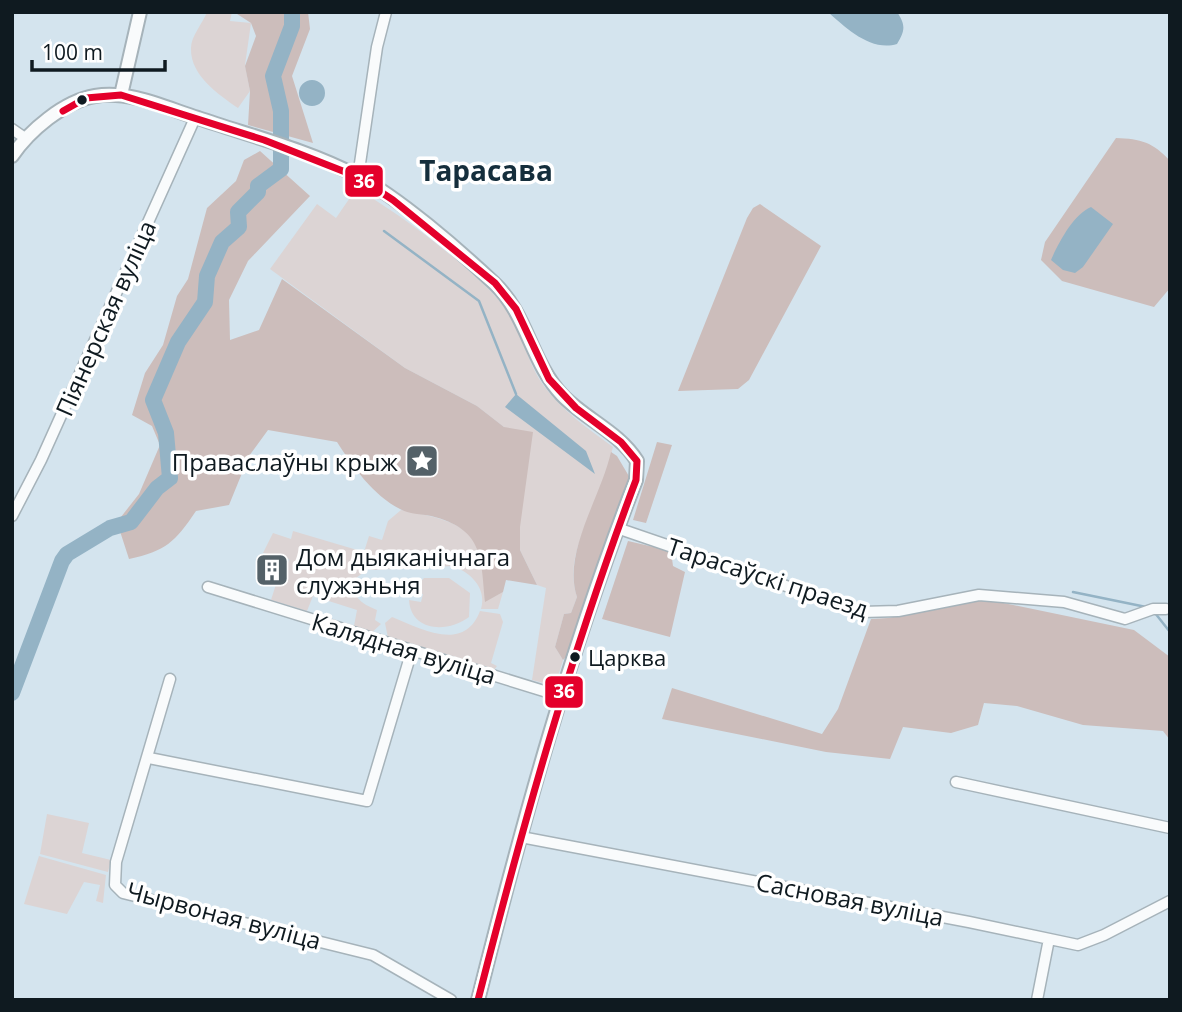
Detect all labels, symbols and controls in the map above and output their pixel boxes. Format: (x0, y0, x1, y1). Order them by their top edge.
scale bar (32, 28, 164, 72)
text: 100 m (42, 38, 103, 66)
unlabelled marker (75, 93, 89, 107)
district label: Тарасава (419, 151, 553, 189)
line badge: 36 (344, 164, 384, 198)
text: 36 (353, 168, 375, 194)
street label: Піянерская вуліца (47, 215, 163, 421)
place icon: Праваслаўны крыж (403, 442, 441, 480)
place label: Праваслаўны крыж (172, 445, 398, 478)
street label: Тарасаўскі праезд (663, 529, 873, 625)
place label: Дом дыяканічнага служэньня (296, 540, 510, 601)
building icon: Дом дыяканічнага служэньня (253, 551, 291, 589)
street label: Калядная вуліца (308, 604, 500, 692)
place label: Царква (588, 642, 666, 672)
marker: Царква (568, 650, 582, 664)
line badge: 36 (544, 675, 584, 709)
text: 36 (553, 678, 575, 704)
street label: Сасновая вуліца (754, 865, 946, 933)
street label: Чырвоная вуліца (123, 873, 325, 957)

